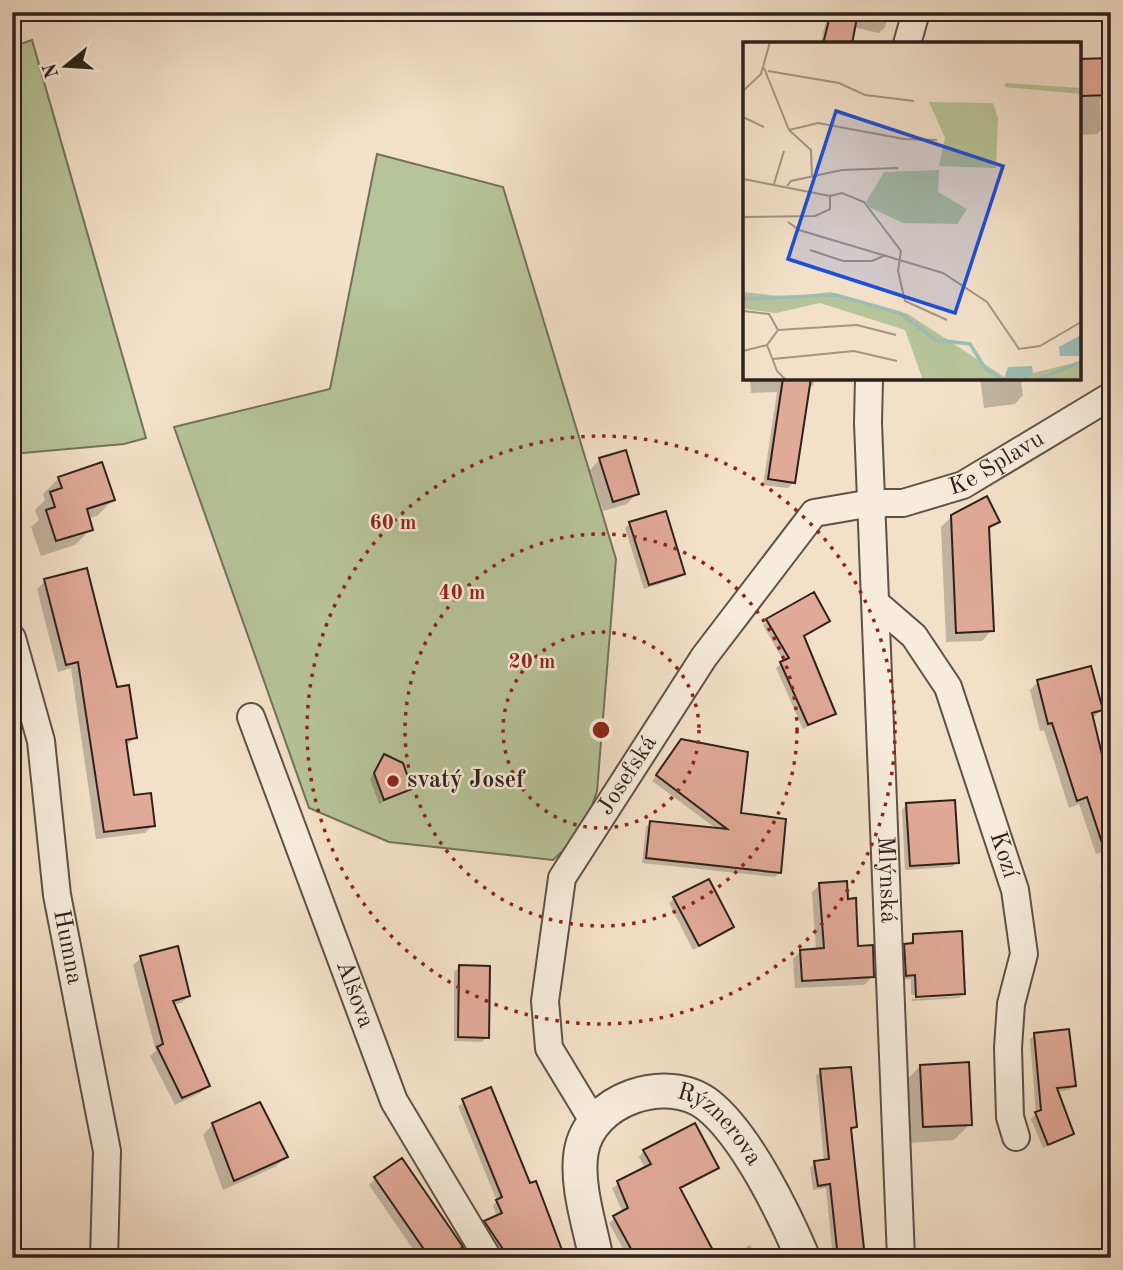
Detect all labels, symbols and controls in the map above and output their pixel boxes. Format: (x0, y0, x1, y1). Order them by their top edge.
north arrow (32, 32, 102, 102)
inset map (743, 42, 1081, 380)
text: N (41, 60, 63, 80)
street label: Ke Splavu (946, 427, 1049, 500)
text: 60 m (369, 513, 417, 534)
text: 40 m (438, 583, 486, 604)
text: 20 m (508, 652, 556, 673)
centre of rings (589, 718, 613, 742)
street label: Josefská (594, 731, 662, 819)
place label: svatý Josef (407, 769, 526, 793)
marker: svatý Josef (385, 773, 401, 789)
street label: Kozí (985, 829, 1022, 881)
street label: Mlýnská (872, 836, 900, 924)
street label: Humna (48, 908, 86, 987)
street label: Alšova (331, 957, 378, 1031)
street label: Rýznerova (674, 1080, 766, 1170)

